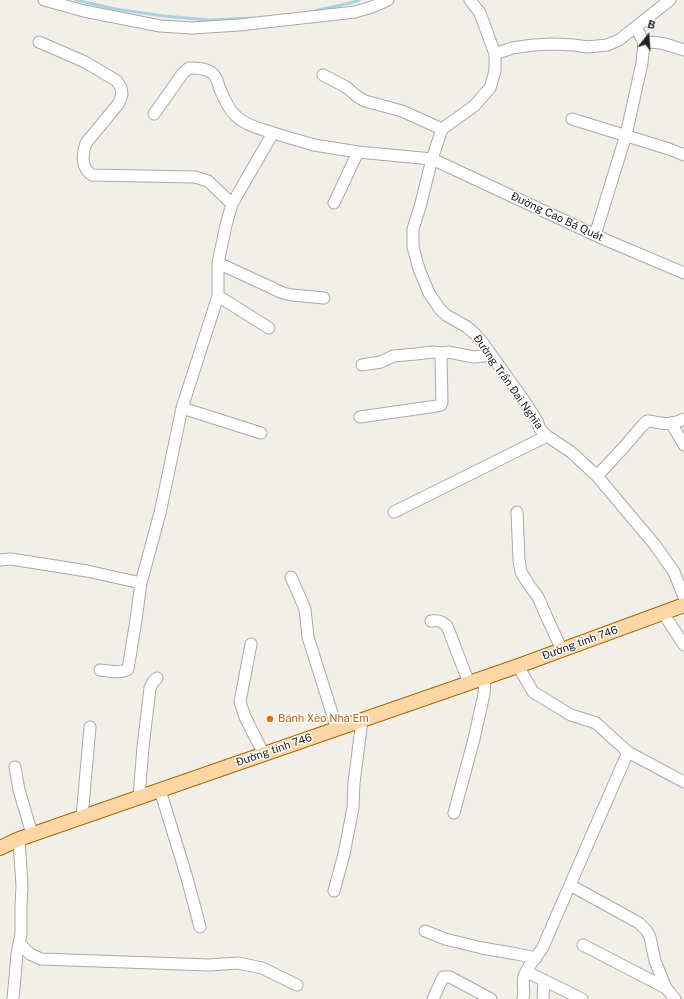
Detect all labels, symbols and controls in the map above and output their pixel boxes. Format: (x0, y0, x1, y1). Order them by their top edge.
north arrow (628, 16, 668, 56)
text: B (646, 18, 657, 31)
street label: Đường Cao Bá Quát (509, 190, 605, 244)
street label: Đường Trần Đại Nghĩa (470, 332, 546, 432)
street label: Đường tỉnh 746 (540, 623, 620, 663)
place label: Bánh Xèo Nhà Em (278, 712, 369, 726)
marker: Bánh Xèo Nhà Em (265, 714, 275, 724)
street label: Đường tỉnh 746 (234, 731, 314, 769)

